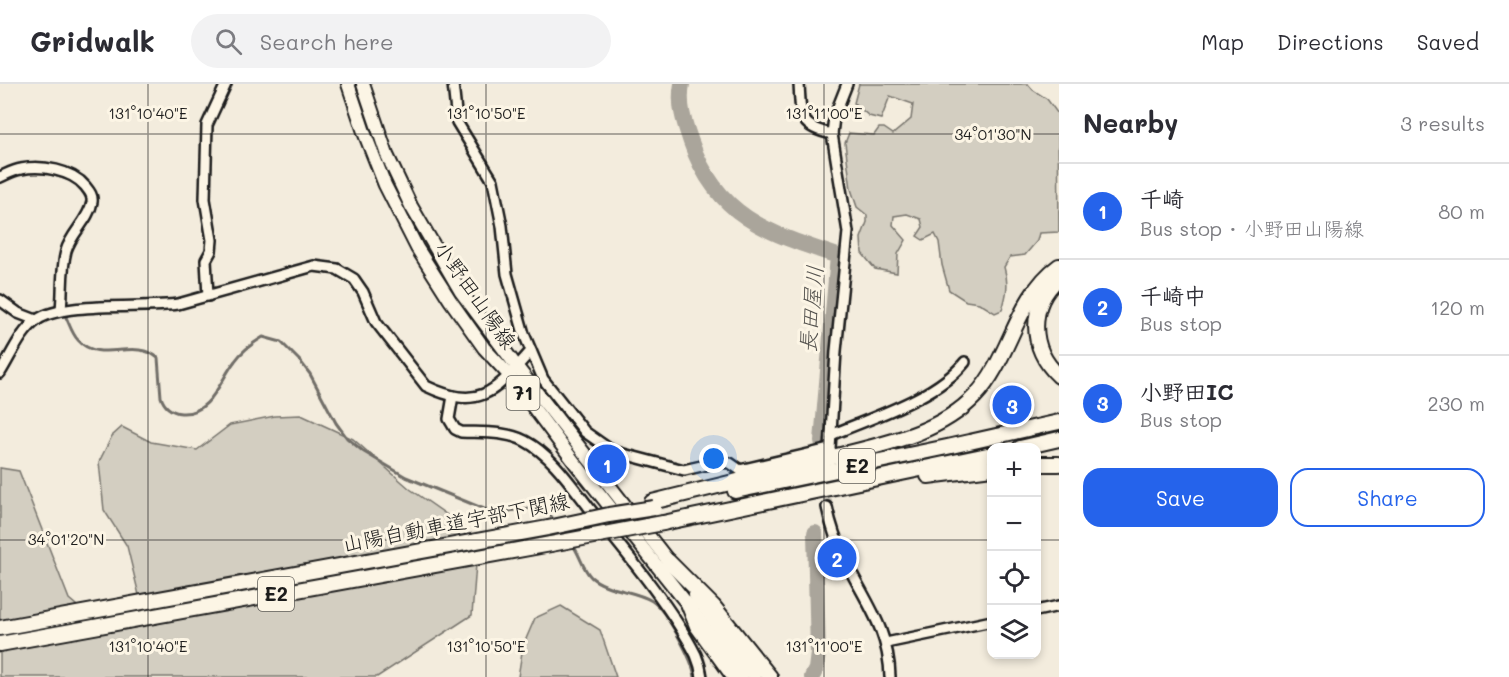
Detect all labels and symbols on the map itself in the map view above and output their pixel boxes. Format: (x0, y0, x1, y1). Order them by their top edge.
text: 131°10'40"E (108, 103, 188, 123)
text: 131°10'50"E (446, 103, 526, 123)
text: 131°11'00"E (785, 103, 863, 123)
text: 34°01'30"N (954, 124, 1032, 144)
street label: 小野田山陽線 (429, 235, 523, 353)
water label: 長田屋川 (792, 264, 829, 354)
road number: 71 (506, 376, 540, 410)
pin: 3 (992, 382, 1032, 428)
pin: 1 (588, 442, 626, 487)
your location (699, 444, 728, 473)
road number: E2 (839, 449, 875, 483)
street label: 山陽自動車道宇部下関線 (340, 486, 572, 557)
text: 34°01'20"N (28, 529, 104, 549)
pin: 2 (818, 536, 856, 580)
road number: E2 (258, 577, 294, 611)
text: 131°10'40"E (108, 636, 188, 656)
text: 131°10'50"E (446, 636, 526, 656)
text: 131°11'00"E (785, 636, 863, 656)

